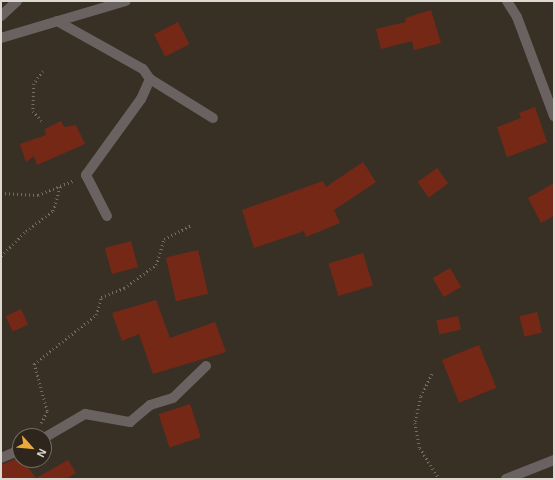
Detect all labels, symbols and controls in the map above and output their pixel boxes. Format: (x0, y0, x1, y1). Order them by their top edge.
north arrow (12, 428, 52, 468)
text: N (35, 447, 49, 459)

